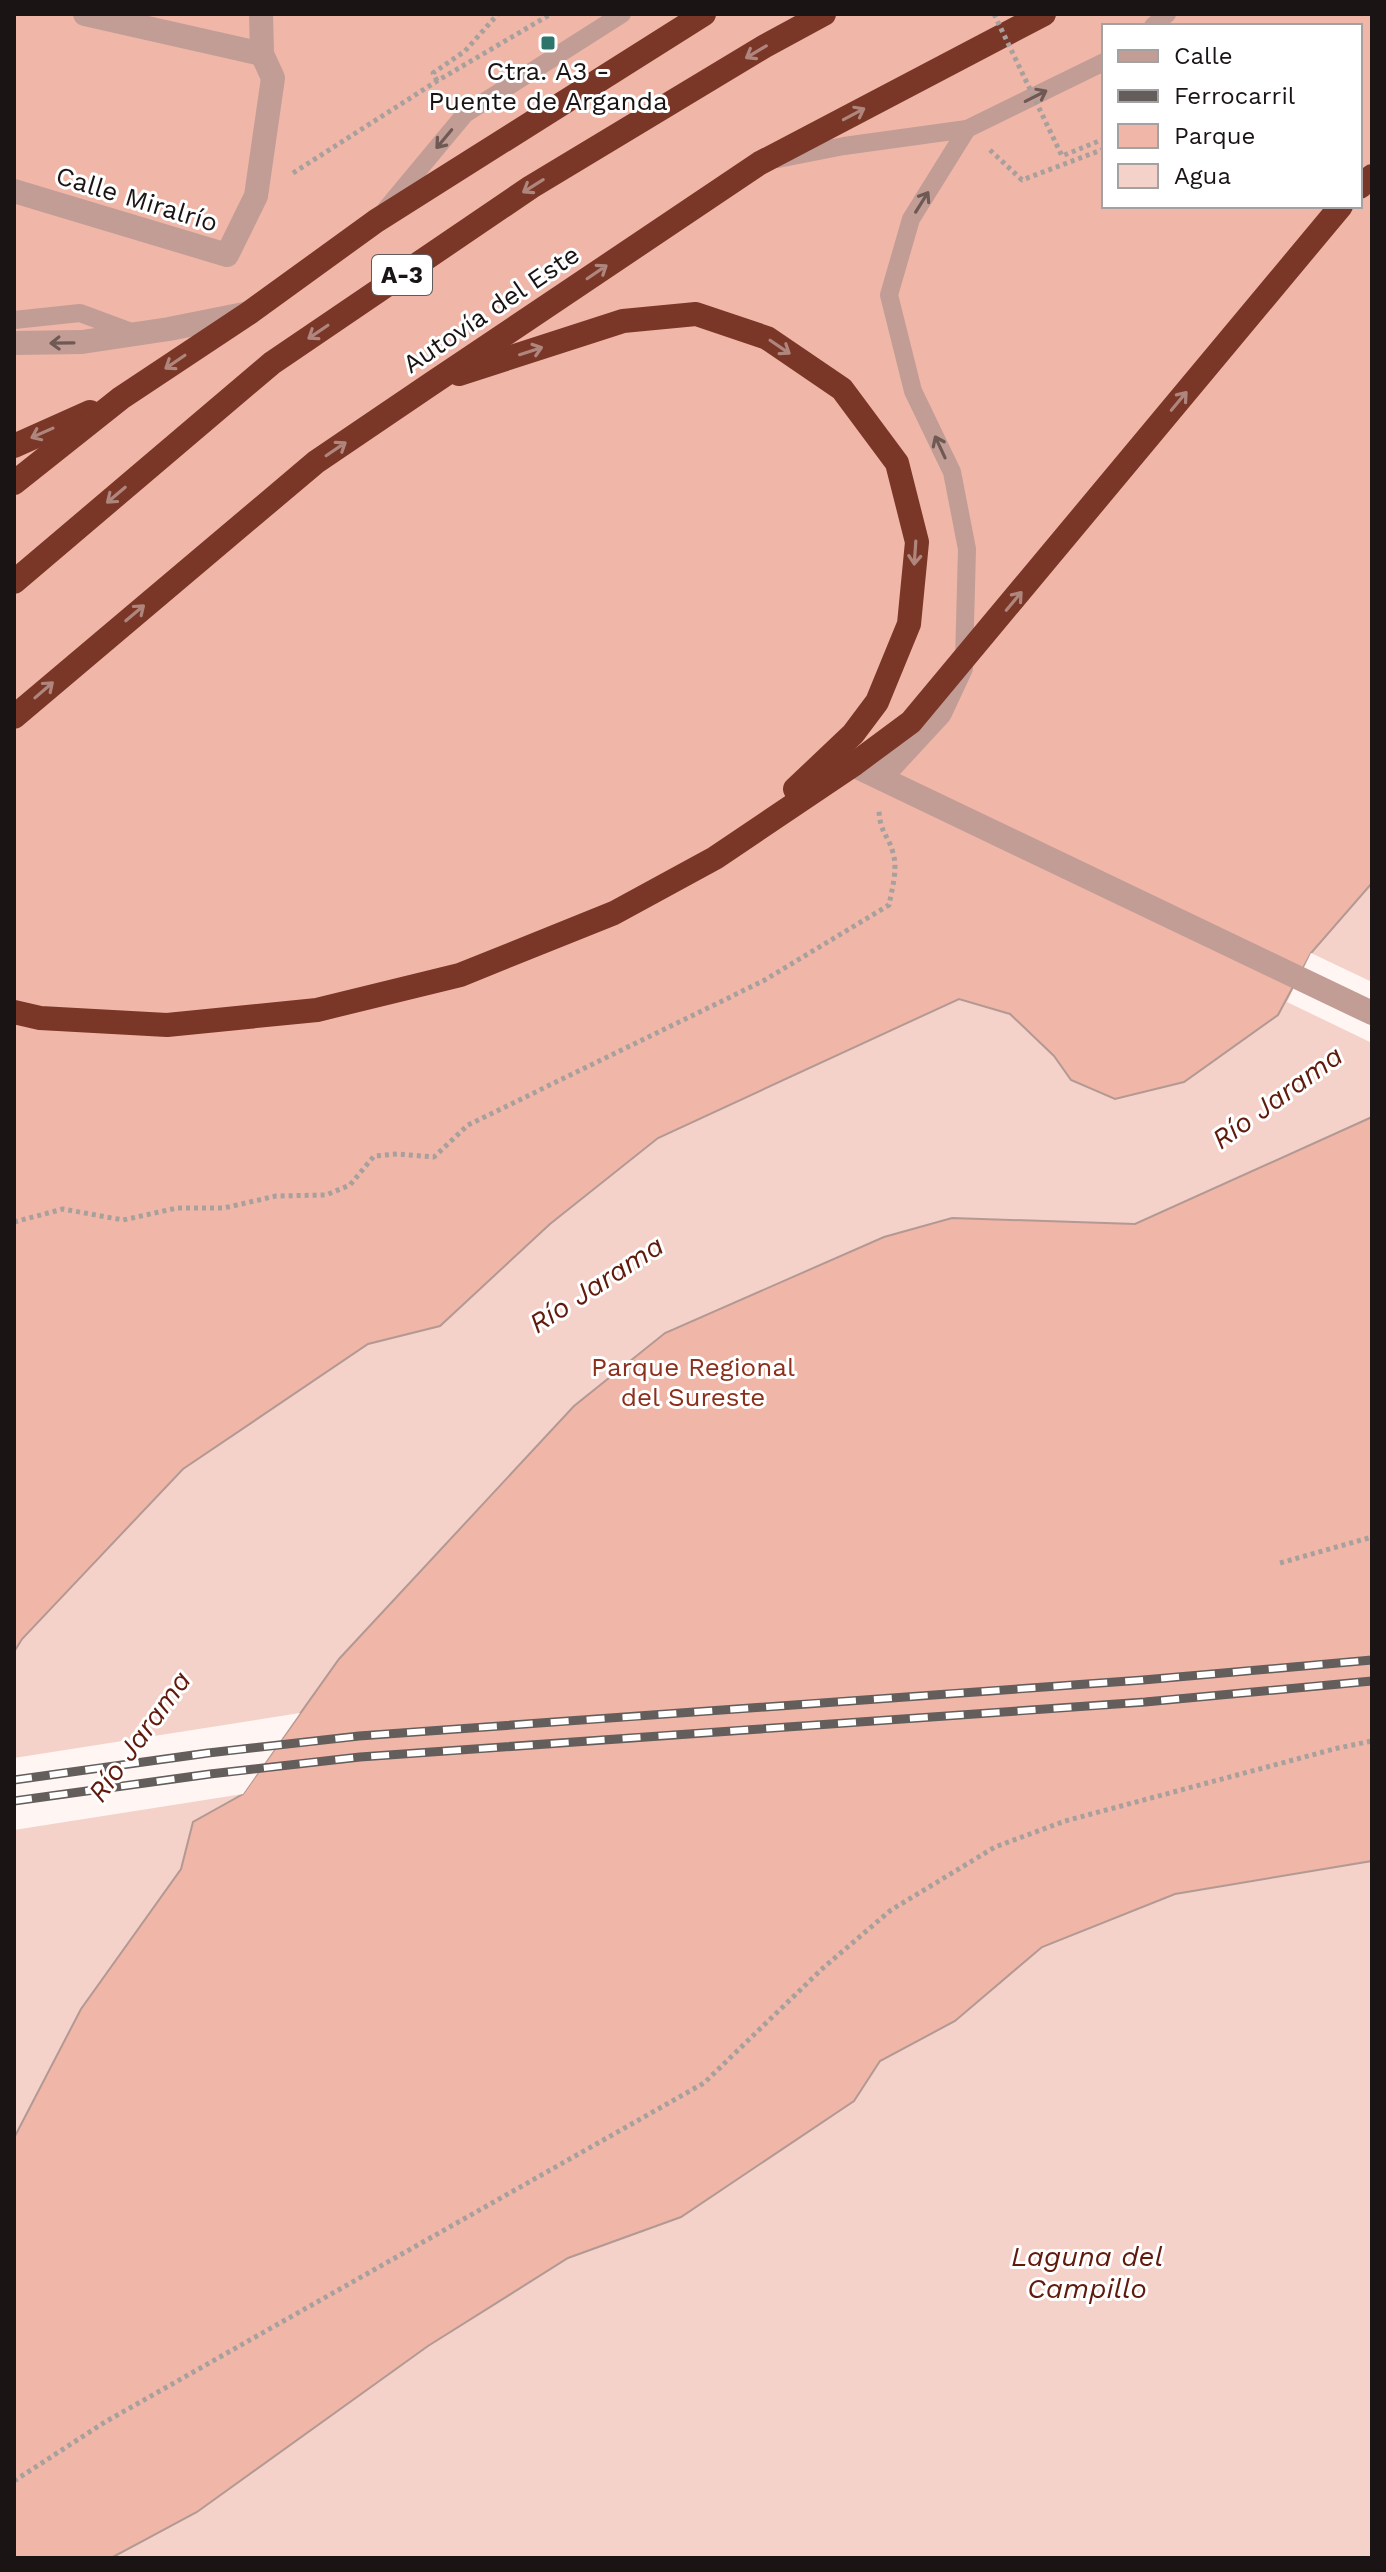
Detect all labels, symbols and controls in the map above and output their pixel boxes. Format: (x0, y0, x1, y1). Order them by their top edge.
legend (1102, 24, 1362, 208)
marker: Ctra. A3 - Puente de Arganda (539, 34, 557, 52)
text: Calle (1174, 42, 1233, 70)
one-way arrow (745, 44, 768, 60)
place label: Ctra. A3 - Puente de Arganda (428, 56, 668, 116)
text: Ferrocarril (1174, 82, 1296, 110)
one-way arrow (1024, 88, 1048, 104)
one-way arrow (841, 105, 865, 121)
text: Parque (1174, 122, 1255, 150)
one-way arrow (435, 128, 453, 148)
street label: Calle Miralrío (53, 160, 221, 238)
text: Agua (1174, 162, 1231, 190)
one-way arrow (522, 178, 545, 194)
one-way arrow (914, 191, 930, 214)
street label: Autovía del Este (397, 239, 585, 379)
road number: A-3 (372, 255, 432, 295)
one-way arrow (586, 263, 608, 280)
one-way arrow (307, 324, 330, 340)
one-way arrow (49, 335, 76, 351)
one-way arrow (768, 338, 790, 355)
one-way arrow (519, 342, 544, 357)
one-way arrow (164, 354, 186, 370)
one-way arrow (1171, 391, 1188, 412)
one-way arrow (30, 426, 54, 441)
one-way arrow (932, 436, 947, 460)
one-way arrow (324, 440, 346, 457)
one-way arrow (106, 486, 127, 504)
one-way arrow (907, 539, 922, 566)
one-way arrow (1005, 591, 1023, 612)
one-way arrow (124, 604, 144, 622)
one-way arrow (34, 681, 54, 699)
water label: Río Jarama (1205, 1039, 1349, 1156)
water label: Río Jarama (523, 1229, 670, 1340)
park label: Parque Regional del Sureste (591, 1352, 795, 1412)
water label: Río Jarama (81, 1664, 198, 1808)
water label: Laguna del Campillo (1011, 2240, 1163, 2305)

